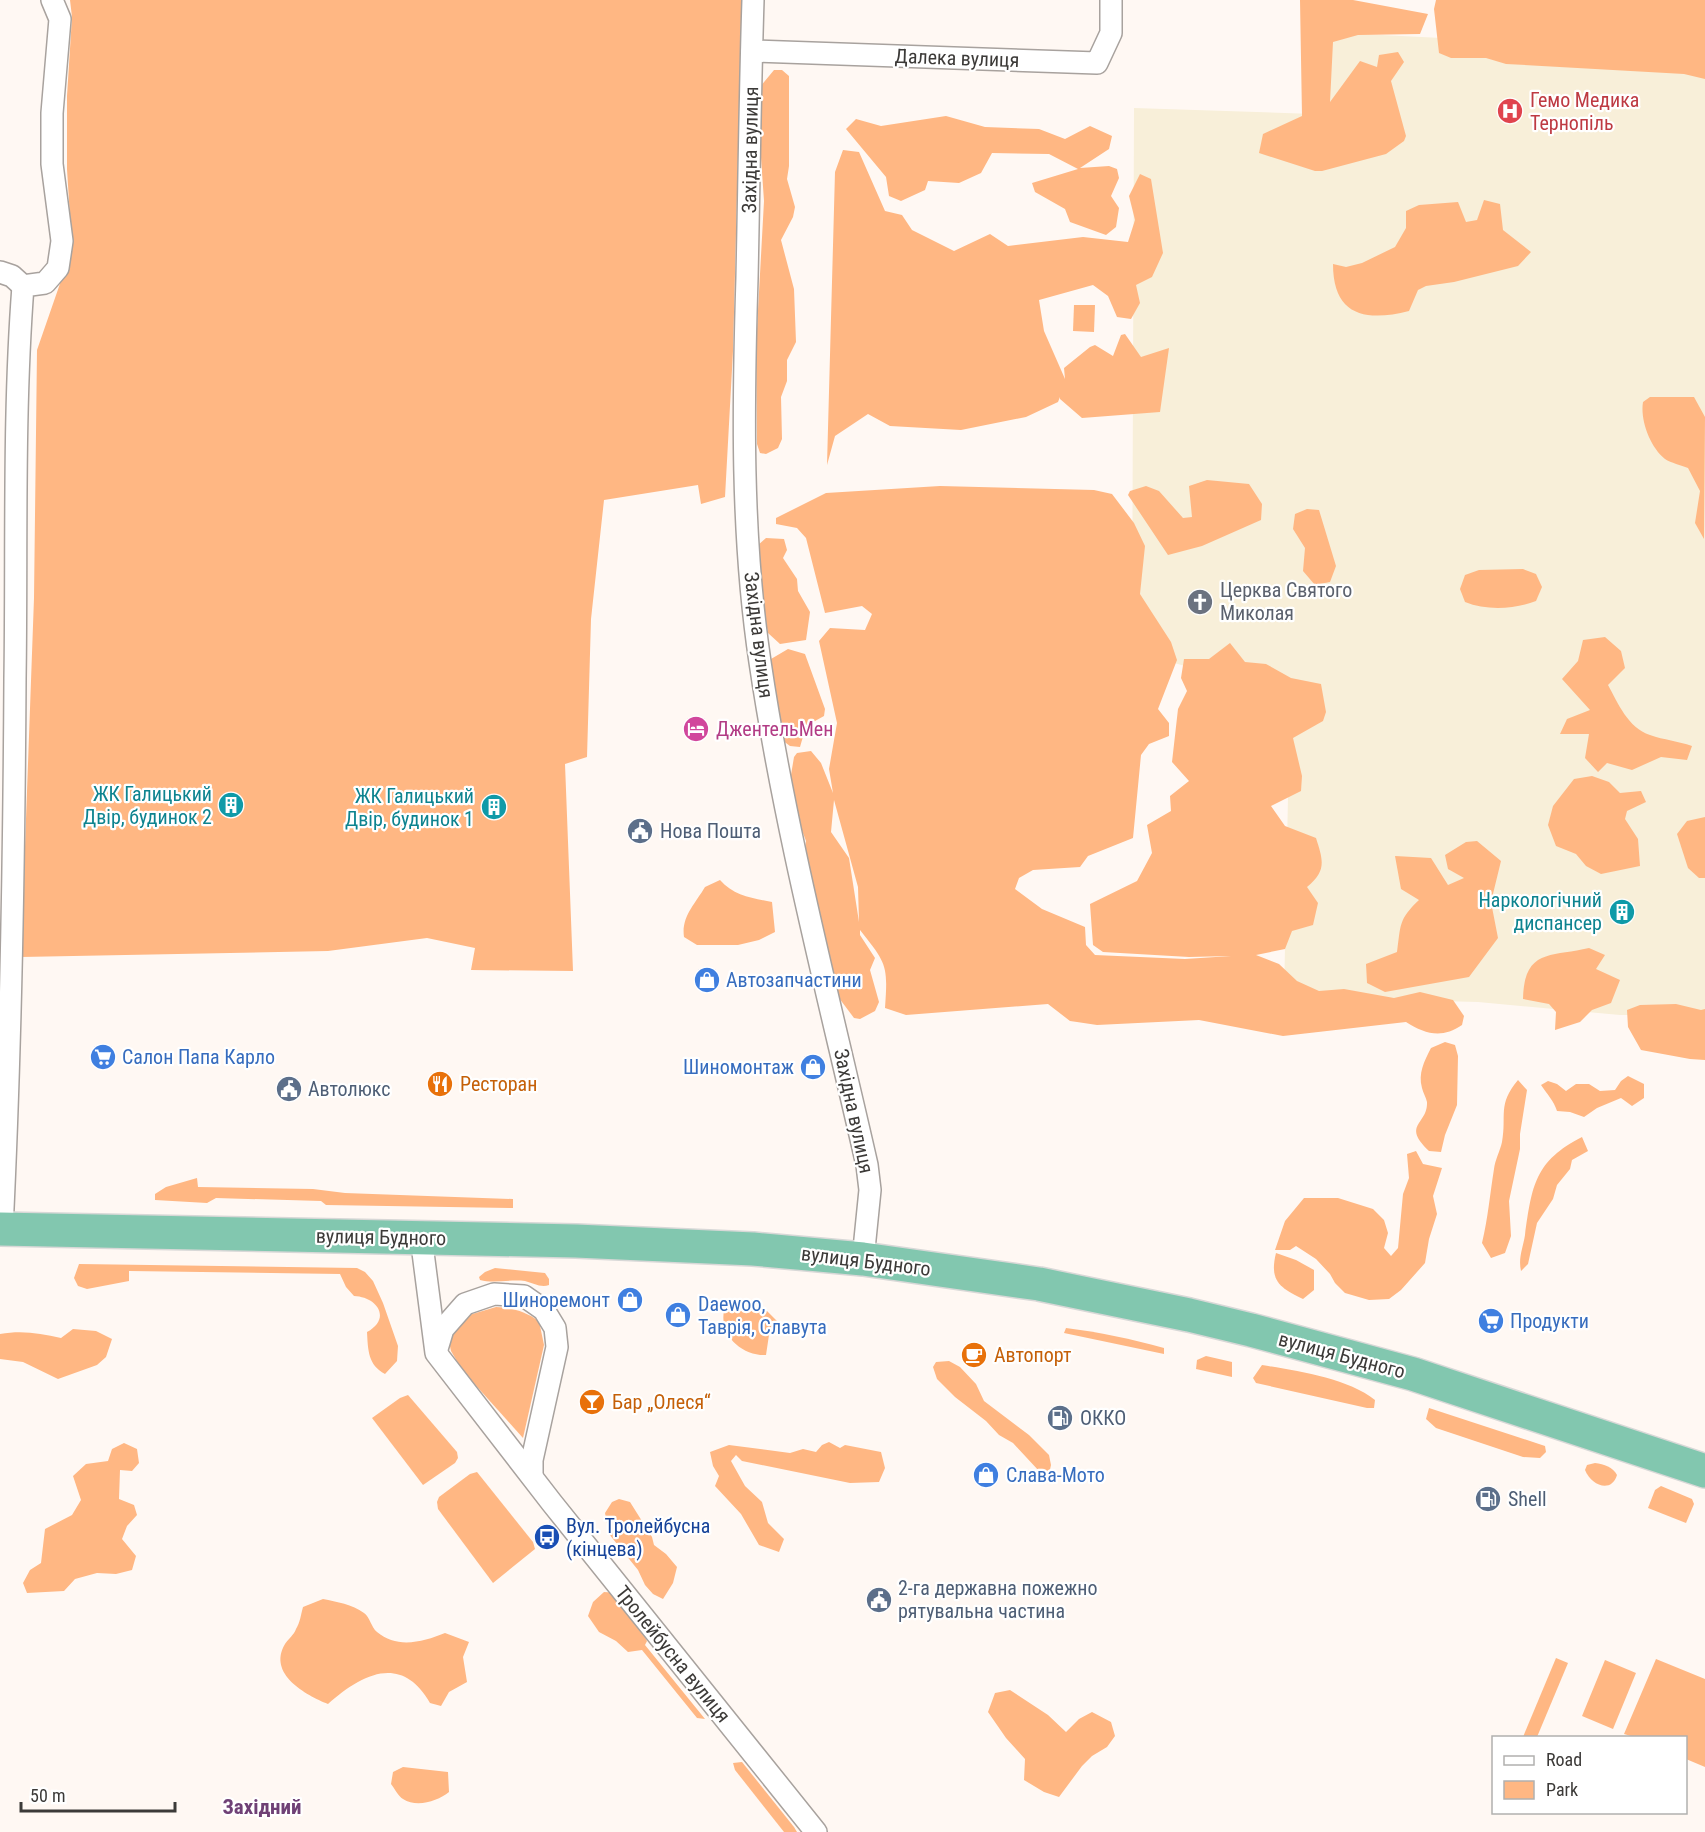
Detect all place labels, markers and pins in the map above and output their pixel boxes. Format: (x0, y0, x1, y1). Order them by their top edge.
place label: Гемо Медика Тернопіль (1530, 88, 1639, 135)
hospital icon: Гемо Медика Тернопіль (1495, 96, 1525, 126)
place label: Церква Святого Миколая (1220, 578, 1352, 625)
church icon: Церква Святого Миколая (1185, 587, 1215, 617)
hotel icon: ДжентельМен (681, 714, 711, 744)
place label: ДжентельМен (716, 717, 833, 741)
place label: ЖК Галицький Двір, будинок 2 (83, 782, 212, 829)
place label: ЖК Галицький Двір, будинок 1 (345, 784, 474, 831)
building icon: ЖК Галицький Двір, будинок 2 (216, 790, 246, 820)
building icon: ЖК Галицький Двір, будинок 1 (479, 792, 509, 822)
public building icon: Нова Пошта (625, 816, 655, 846)
place label: Нова Пошта (660, 819, 761, 843)
place label: Наркологічний диспансер (1478, 888, 1602, 935)
building icon: Наркологічний диспансер (1607, 897, 1637, 927)
shop icon: Автозапчастини (692, 965, 722, 995)
place label: Автозапчастини (726, 968, 862, 992)
supermarket icon: Салон Папа Карло (88, 1042, 118, 1072)
place label: Салон Папа Карло (122, 1045, 275, 1069)
shop icon: Шиномонтаж (798, 1052, 828, 1082)
place label: Шиномонтаж (683, 1055, 794, 1079)
restaurant icon: Ресторан (425, 1069, 455, 1099)
place label: Ресторан (460, 1072, 537, 1096)
public building icon: Автолюкс (274, 1074, 304, 1104)
place label: Автолюкс (308, 1077, 390, 1101)
shop icon: Шиноремонт (615, 1285, 645, 1315)
place label: Шиноремонт (502, 1288, 610, 1312)
place label: Daewoo, Таврія, Славута (698, 1292, 827, 1339)
shop icon: Daewoo, Таврія, Славута (663, 1300, 693, 1330)
supermarket icon: Продукти (1476, 1306, 1506, 1336)
place label: Продукти (1510, 1309, 1589, 1333)
cafe icon: Автопорт (959, 1340, 989, 1370)
place label: Автопорт (994, 1343, 1071, 1367)
bar icon: Бар „Олеся“ (577, 1387, 607, 1417)
place label: Бар „Олеся“ (612, 1390, 711, 1414)
fuel station icon: ОККО (1045, 1403, 1075, 1433)
place label: ОККО (1080, 1406, 1126, 1430)
shop icon: Слава-Мото (971, 1460, 1001, 1490)
place label: Слава-Мото (1006, 1463, 1105, 1487)
fuel station icon: Shell (1473, 1484, 1503, 1514)
place label: Shell (1508, 1487, 1547, 1511)
place label: Вул. Тролейбусна (кінцева) (566, 1514, 710, 1561)
bus stop icon: Вул. Тролейбусна (кінцева) (532, 1522, 562, 1552)
place label: 2-га державна пожежно рятувальна частина (898, 1576, 1097, 1623)
public building icon: 2-га державна пожежно рятувальна частина (864, 1585, 894, 1615)

